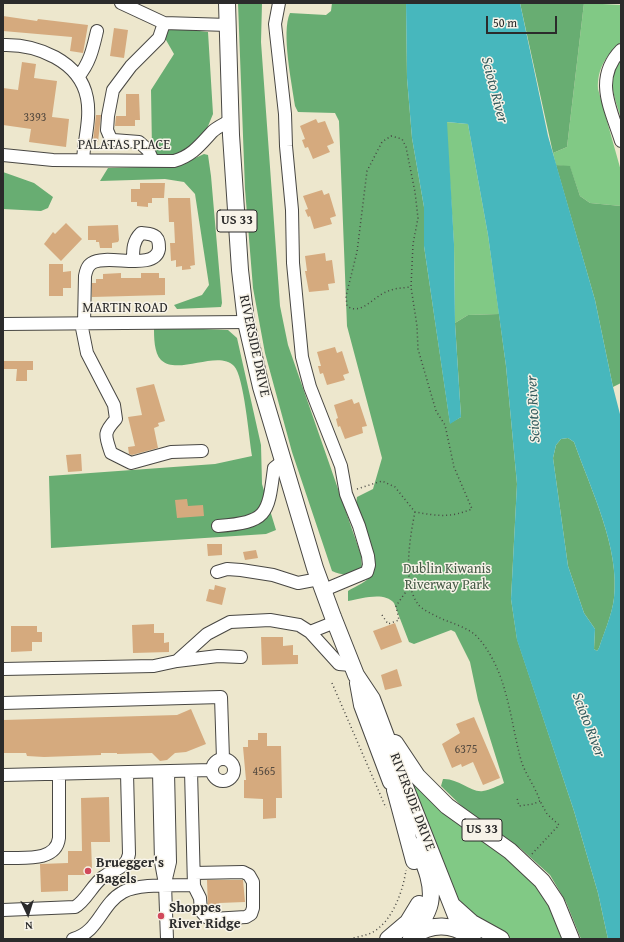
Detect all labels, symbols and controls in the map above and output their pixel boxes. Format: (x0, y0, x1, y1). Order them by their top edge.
scale bar (488, 8, 559, 34)
text: 50 m (493, 14, 517, 31)
water label: Scioto River (477, 55, 511, 125)
house number: 3393 (23, 111, 47, 125)
street label: PALATAS PLACE (78, 137, 170, 153)
road number: US 33 (217, 210, 257, 232)
street label: RIVERSIDE DRIVE (235, 294, 273, 398)
street label: MARTIN ROAD (82, 300, 168, 316)
water label: Scioto River (523, 375, 545, 443)
park label: Dublin Kiwanis Riverway Park (403, 561, 491, 594)
water label: Scioto River (568, 690, 608, 760)
house number: 6375 (454, 743, 478, 757)
street label: RIVERSIDE DRIVE (386, 751, 438, 853)
house number: 4565 (252, 765, 276, 779)
road number: US 33 (462, 819, 502, 841)
place label: Bruegger's Bagels (96, 855, 164, 888)
marker: Bruegger's Bagels (83, 866, 93, 876)
north arrow (8, 894, 48, 934)
place label: Shoppes River Ridge (169, 900, 241, 932)
marker: Shoppes River Ridge (156, 911, 166, 921)
text: N (25, 918, 33, 934)

